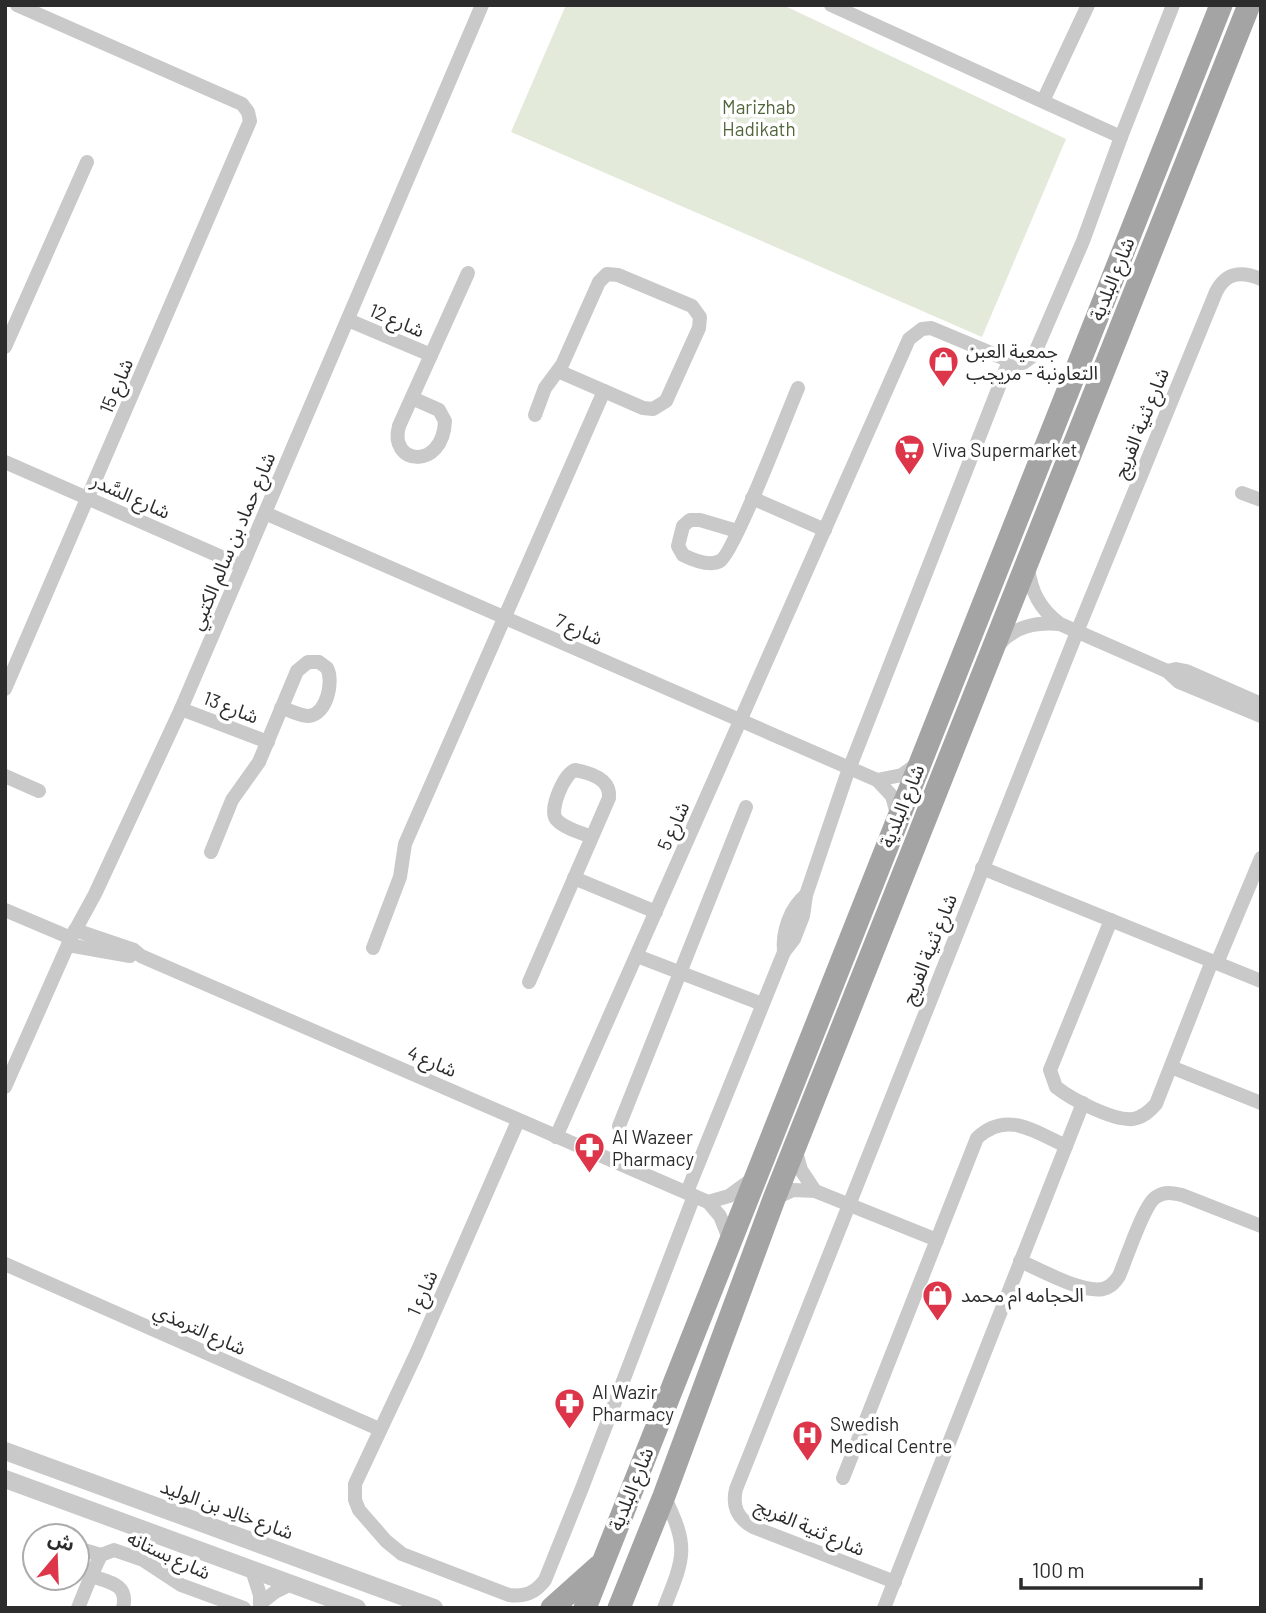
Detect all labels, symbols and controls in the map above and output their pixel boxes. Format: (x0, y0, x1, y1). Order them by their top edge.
park label: Marizhab Hadikath (722, 95, 796, 140)
street label: شارع البلدية (1084, 234, 1141, 325)
street label: شارع 12 (365, 298, 428, 344)
place label: جمعية العبن التعاونبة - مريجب (966, 339, 1098, 385)
shop icon: جمعية العبن التعاونبة - مريجب (926, 345, 960, 389)
street label: شارع 15 (94, 355, 140, 418)
street label: شارع ثنية الفريج (1108, 364, 1177, 483)
supermarket icon: Viva Supermarket (892, 433, 926, 477)
place label: Viva Supermarket (932, 438, 1077, 461)
street label: شارع حماد بن سالم الكتبي (184, 449, 283, 635)
street label: شارع السَّدر (86, 468, 174, 526)
street label: شارع 7 (551, 608, 607, 652)
street label: شارع 13 (199, 686, 262, 730)
street label: شارع البلدية (874, 761, 931, 852)
street label: شارع 5 (652, 798, 696, 855)
street label: شارع ثنية الفريج (896, 890, 965, 1009)
street label: شارع 4 (403, 1040, 460, 1084)
place label: Al Wazeer Pharmacy (612, 1125, 694, 1170)
pharmacy icon: Al Wazeer Pharmacy (572, 1131, 606, 1175)
street label: شارع 1 (401, 1266, 444, 1320)
shop icon: الحجامه ام محمد (921, 1278, 955, 1322)
place label: الحجامه ام محمد (961, 1283, 1084, 1310)
street label: شارع الترمذي (149, 1298, 250, 1363)
place label: Al Wazir Pharmacy (592, 1380, 674, 1425)
pharmacy icon: Al Wazir Pharmacy (552, 1386, 586, 1430)
place label: Swedish Medical Centre (830, 1412, 952, 1457)
hospital icon: Swedish Medical Centre (790, 1418, 824, 1462)
street label: شارع البلدية (603, 1444, 660, 1535)
street label: شارع خالِد بن الوليد (157, 1474, 297, 1546)
street label: شارع ثنية الفريج (750, 1493, 869, 1564)
north arrow (21, 1522, 91, 1592)
text: ش (46, 1525, 78, 1556)
street label: شارع بستانه (123, 1525, 214, 1587)
scale bar (1021, 1546, 1201, 1590)
text: 100 m (1032, 1557, 1085, 1582)

